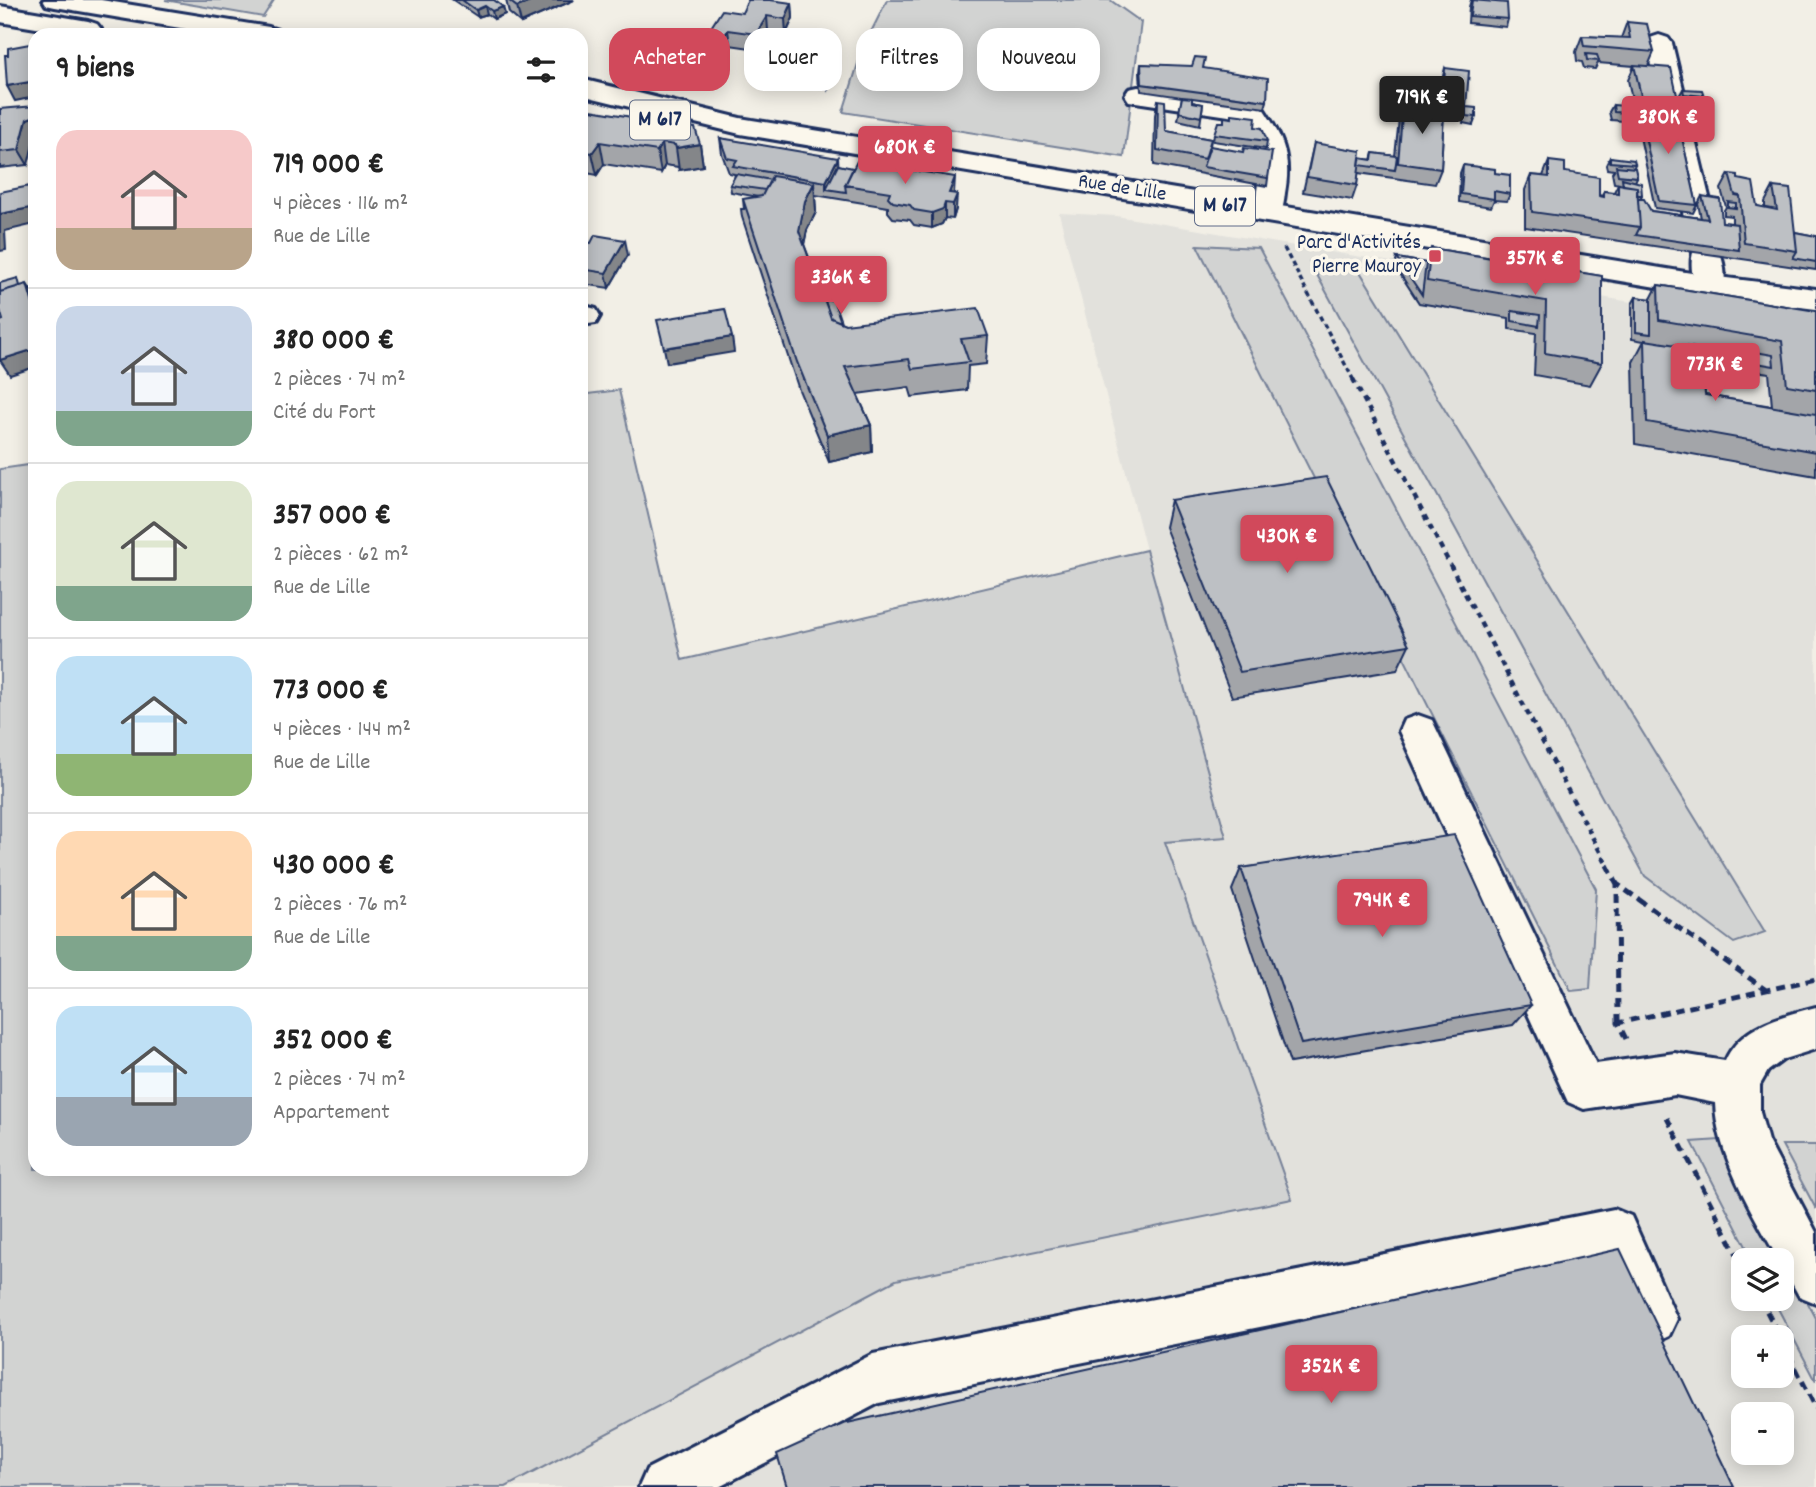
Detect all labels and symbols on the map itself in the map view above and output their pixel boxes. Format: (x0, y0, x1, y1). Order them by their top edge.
pin: 719K € (1365, 76, 1479, 136)
pin: 380K € (1611, 96, 1725, 156)
road number: M 617 (630, 100, 690, 140)
pin: 680K € (848, 127, 962, 186)
street label: Rue de Lille (1076, 167, 1168, 211)
road number: M 617 (1195, 186, 1255, 226)
place label: Parc d'Activités Pierre Mauroy (1297, 229, 1421, 283)
pin: 357K € (1478, 238, 1592, 297)
marker: Parc d'Activités Pierre Mauroy (1427, 248, 1443, 264)
pin: 336K € (784, 256, 898, 316)
pin: 773K € (1658, 344, 1772, 403)
pin: 430K € (1230, 516, 1344, 575)
pin: 794K € (1325, 880, 1439, 939)
pin: 352K € (1274, 1346, 1388, 1405)

